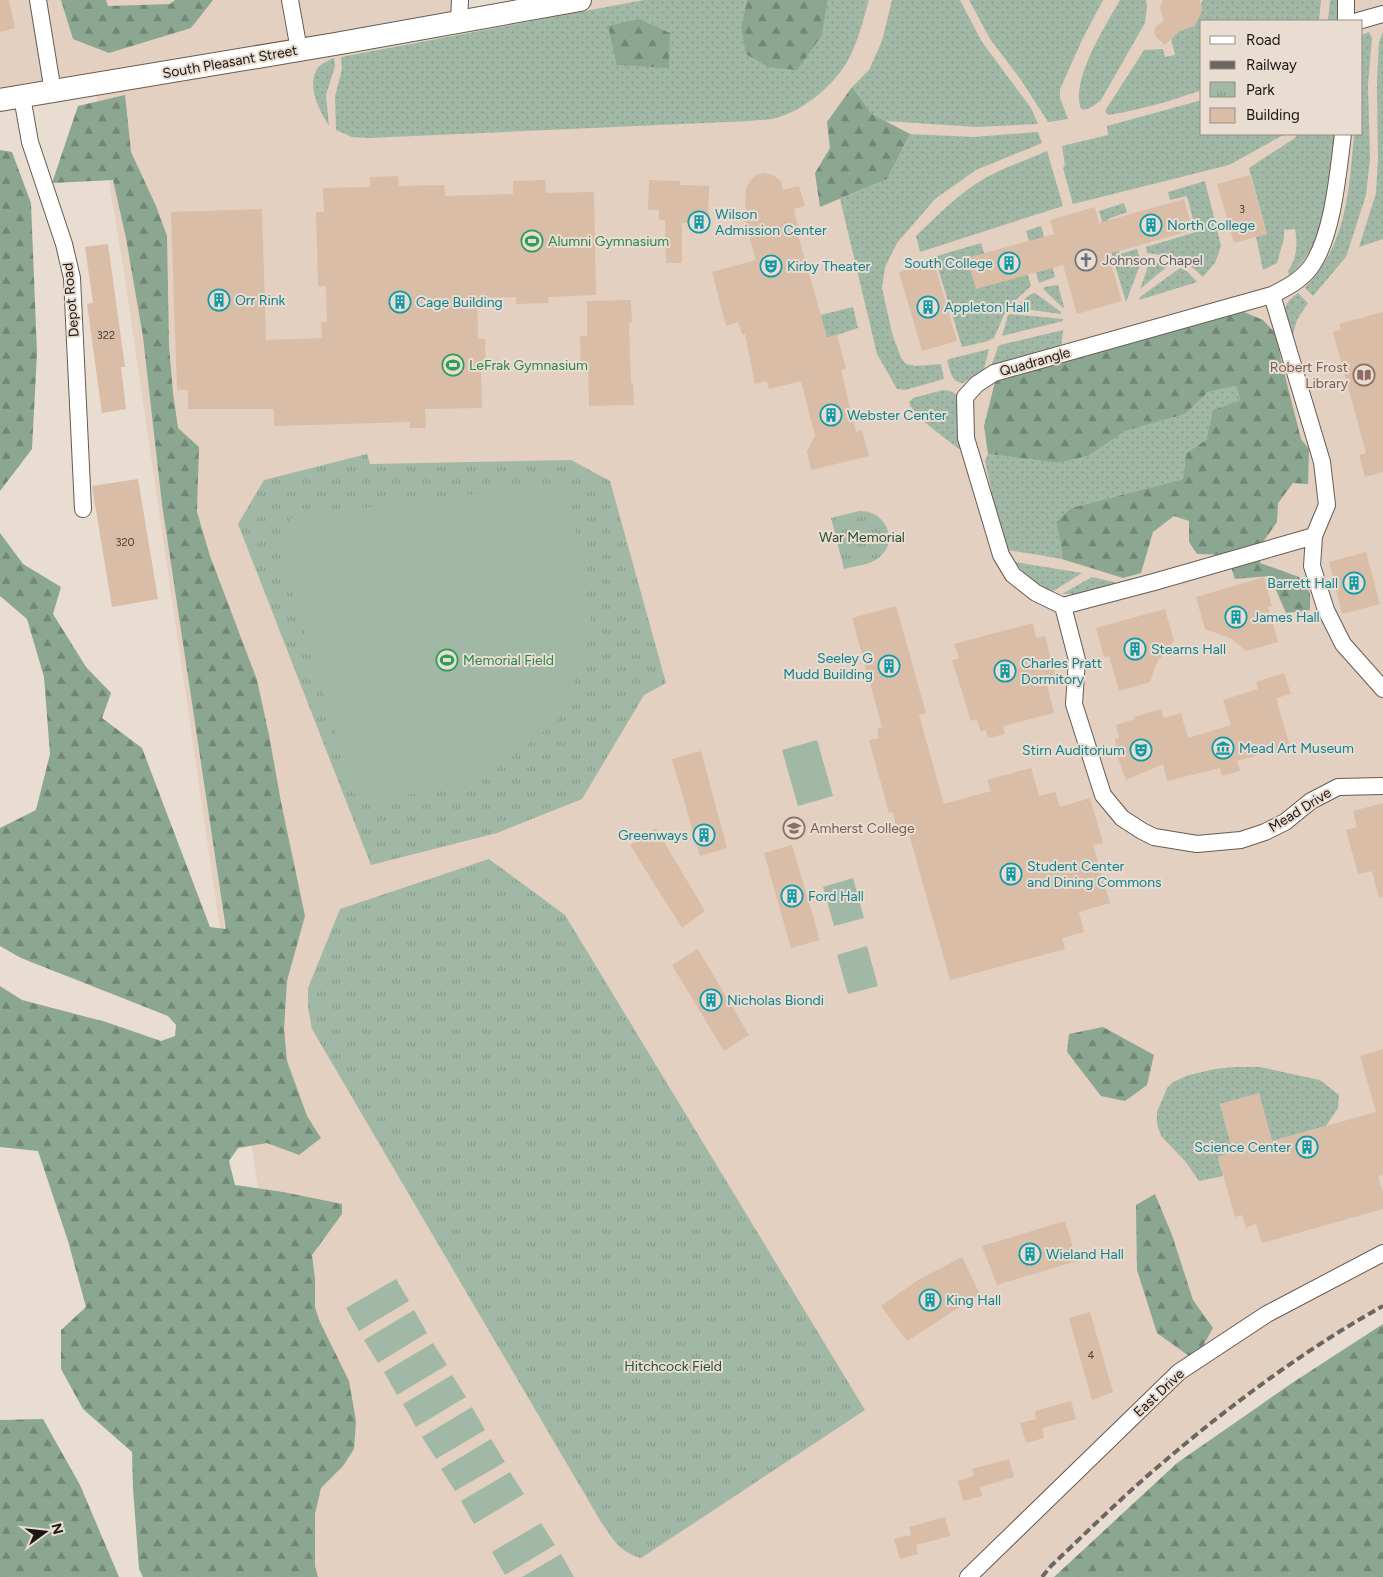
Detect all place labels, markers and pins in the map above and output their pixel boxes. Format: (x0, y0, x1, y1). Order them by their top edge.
place label: Wilson Admission Center (715, 206, 827, 239)
building icon: Wilson Admission Center (687, 210, 711, 234)
building icon: North College (1139, 213, 1163, 237)
place label: North College (1167, 217, 1255, 234)
sports icon: Alumni Gymnasium (520, 229, 544, 253)
place label: Alumni Gymnasium (548, 233, 669, 250)
church icon: Johnson Chapel (1074, 248, 1098, 272)
building icon: South College (997, 251, 1021, 275)
place label: Johnson Chapel (1102, 252, 1203, 269)
theatre icon: Kirby Theater (759, 254, 783, 278)
place label: South College (904, 255, 993, 272)
place label: Kirby Theater (787, 258, 871, 275)
building icon: Orr Rink (207, 288, 231, 312)
building icon: Cage Building (388, 290, 412, 314)
place label: Orr Rink (235, 292, 286, 309)
place label: Cage Building (416, 294, 503, 311)
building icon: Appleton Hall (916, 295, 940, 319)
place label: Appleton Hall (944, 299, 1029, 316)
sports icon: LeFrak Gymnasium (441, 353, 465, 377)
place label: LeFrak Gymnasium (469, 357, 588, 374)
place label: Robert Frost Library (1270, 359, 1349, 392)
library icon: Robert Frost Library (1352, 363, 1376, 387)
building icon: Webster Center (819, 403, 843, 427)
place label: Webster Center (847, 407, 947, 424)
building icon: Barrett Hall (1342, 571, 1366, 595)
place label: Barrett Hall (1267, 575, 1338, 592)
building icon: James Hall (1224, 605, 1248, 629)
place label: James Hall (1252, 609, 1320, 626)
building icon: Stearns Hall (1123, 637, 1147, 661)
place label: Stearns Hall (1151, 641, 1226, 658)
sports icon: Memorial Field (435, 648, 459, 672)
place label: Seeley G Mudd Building (783, 650, 873, 683)
place label: Memorial Field (463, 652, 554, 669)
building icon: Seeley G Mudd Building (877, 654, 901, 678)
place label: Charles Pratt Dormitory (1021, 655, 1102, 688)
building icon: Charles Pratt Dormitory (993, 659, 1017, 683)
museum icon: Mead Art Museum (1211, 736, 1235, 760)
theatre icon: Stirn Auditorium (1129, 738, 1153, 762)
place label: Mead Art Museum (1239, 740, 1354, 757)
place label: Stirn Auditorium (1022, 742, 1125, 759)
school or university icon: Amherst College (782, 816, 806, 840)
place label: Amherst College (810, 820, 915, 837)
building icon: Greenways (692, 823, 716, 847)
place label: Greenways (618, 827, 688, 844)
place label: Student Center and Dining Commons (1027, 858, 1162, 891)
building icon: Student Center and Dining Commons (999, 862, 1023, 886)
building icon: Ford Hall (780, 884, 804, 908)
place label: Ford Hall (808, 888, 864, 905)
building icon: Nicholas Biondi (699, 988, 723, 1012)
place label: Nicholas Biondi (727, 992, 824, 1009)
building icon: Science Center (1295, 1135, 1319, 1159)
place label: Science Center (1194, 1139, 1291, 1156)
building icon: Wieland Hall (1018, 1242, 1042, 1266)
place label: Wieland Hall (1046, 1246, 1124, 1263)
building icon: King Hall (918, 1288, 942, 1312)
place label: King Hall (946, 1292, 1001, 1309)

